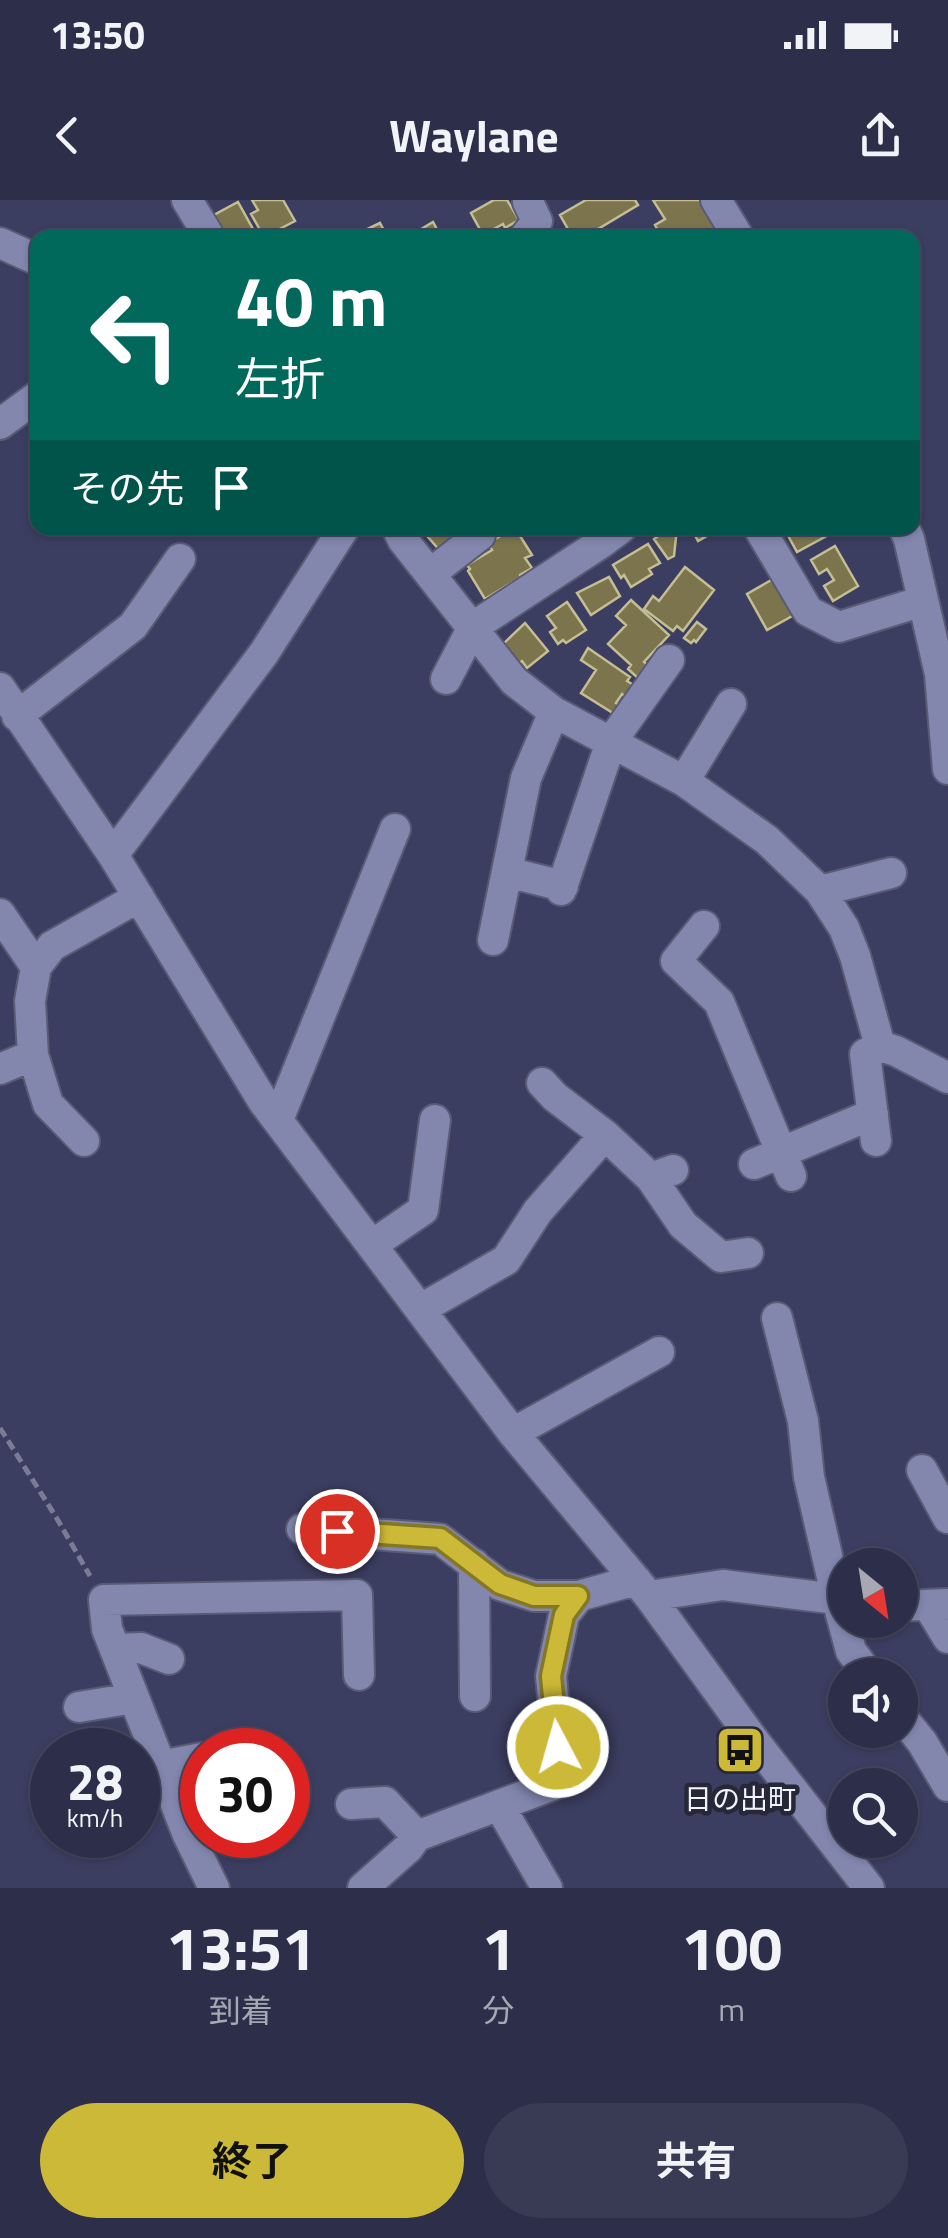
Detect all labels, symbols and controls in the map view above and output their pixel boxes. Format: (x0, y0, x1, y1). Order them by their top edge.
text: 13:50 (50, 6, 145, 64)
text: Waylane (389, 101, 559, 169)
icon: back (40, 108, 95, 163)
icon: share (853, 108, 908, 163)
text: 40 m (235, 247, 388, 353)
icon: left (70, 270, 200, 400)
text: 左折 (235, 344, 325, 412)
text: その先 (70, 459, 184, 517)
icon: arrive (204, 460, 259, 515)
pin (295, 1489, 380, 1574)
icon: arrive (310, 1504, 365, 1559)
north arrow (828, 1548, 918, 1638)
map controls (828, 1548, 918, 1858)
button: sound (828, 1658, 918, 1748)
position arrow (506, 1695, 610, 1799)
bus stop icon: 日の出町 (714, 1724, 766, 1776)
speed limit sign: 30 (180, 1728, 310, 1858)
text: 28 (67, 1743, 123, 1819)
button: search (828, 1768, 918, 1858)
place label: 日の出町 (684, 1777, 796, 1820)
text: km/h (67, 1799, 123, 1837)
text: 13:51 (166, 1902, 316, 1993)
text: 1 (482, 1902, 515, 1993)
text: 100 (681, 1902, 782, 1993)
text: m (718, 1985, 745, 2033)
text: 到着 (209, 1986, 273, 2034)
text: 分 (482, 1986, 514, 2034)
button: 終了 (40, 2103, 464, 2218)
button: 共有 (484, 2103, 908, 2218)

